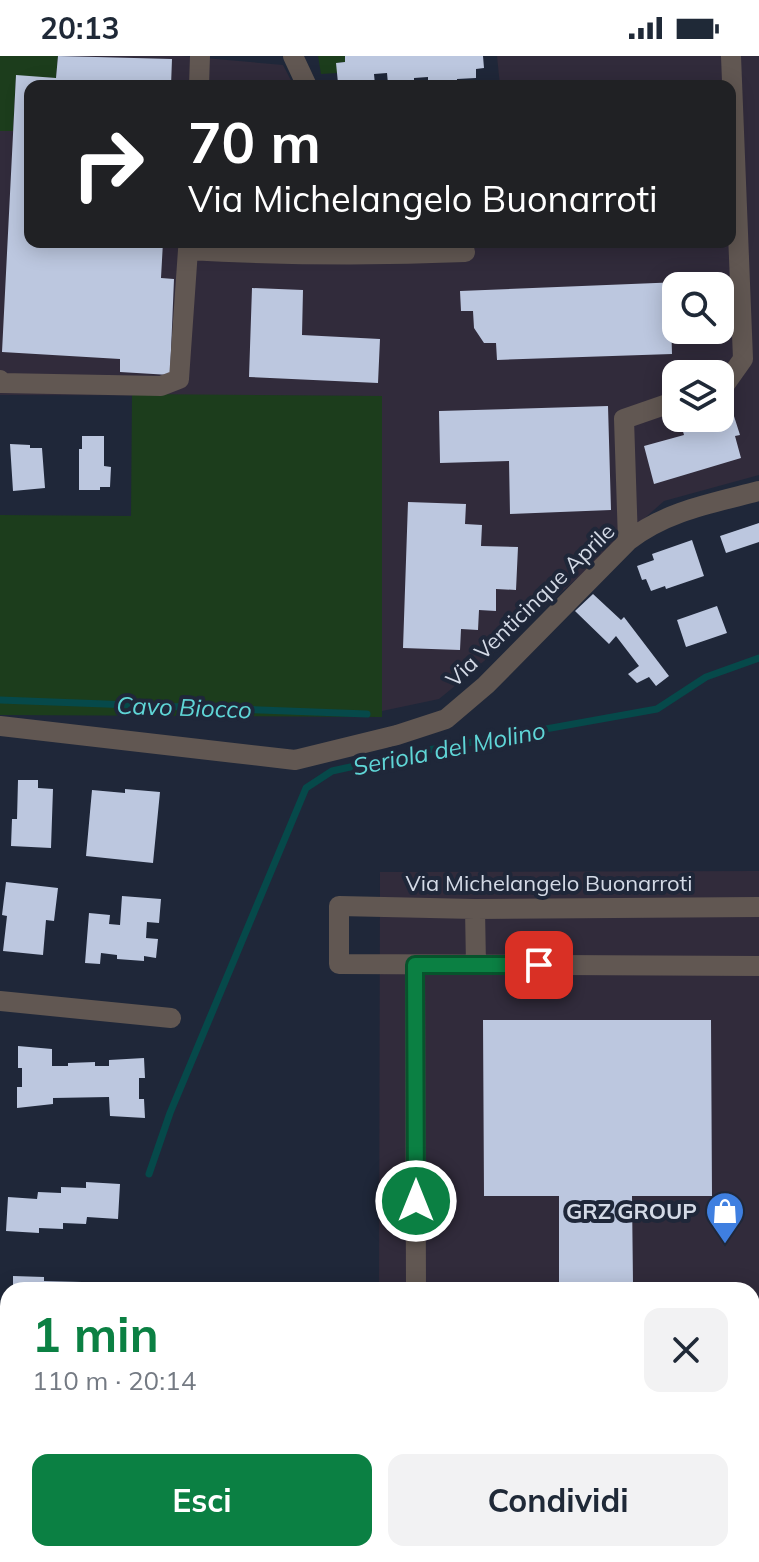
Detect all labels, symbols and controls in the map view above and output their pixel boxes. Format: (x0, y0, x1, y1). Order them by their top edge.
text: 20:13 (40, 9, 119, 47)
text: 70 m (188, 107, 321, 177)
icon: right (56, 112, 160, 216)
text: Via Michelangelo Buonarroti (188, 176, 658, 221)
map controls (662, 272, 734, 432)
button: search (662, 272, 734, 344)
button: layers (662, 360, 734, 432)
street label: Via Venticinque Aprile (440, 517, 620, 693)
water label: Cavo Biocco (116, 690, 252, 724)
water label: Seriola del Molino (350, 715, 548, 781)
street label: Via Michelangelo Buonarroti (405, 869, 693, 897)
pin (505, 931, 573, 999)
icon: arrive (517, 943, 561, 987)
position arrow (374, 1159, 458, 1243)
shop icon: GRZ GROUP (704, 1190, 746, 1245)
place label: GRZ GROUP (566, 1197, 697, 1225)
text: 1 min (32, 1304, 159, 1364)
button: close (644, 1308, 728, 1392)
text: 110 m · 20:14 (32, 1364, 196, 1397)
button: Esci (32, 1454, 372, 1546)
button: Condividi (388, 1454, 728, 1546)

